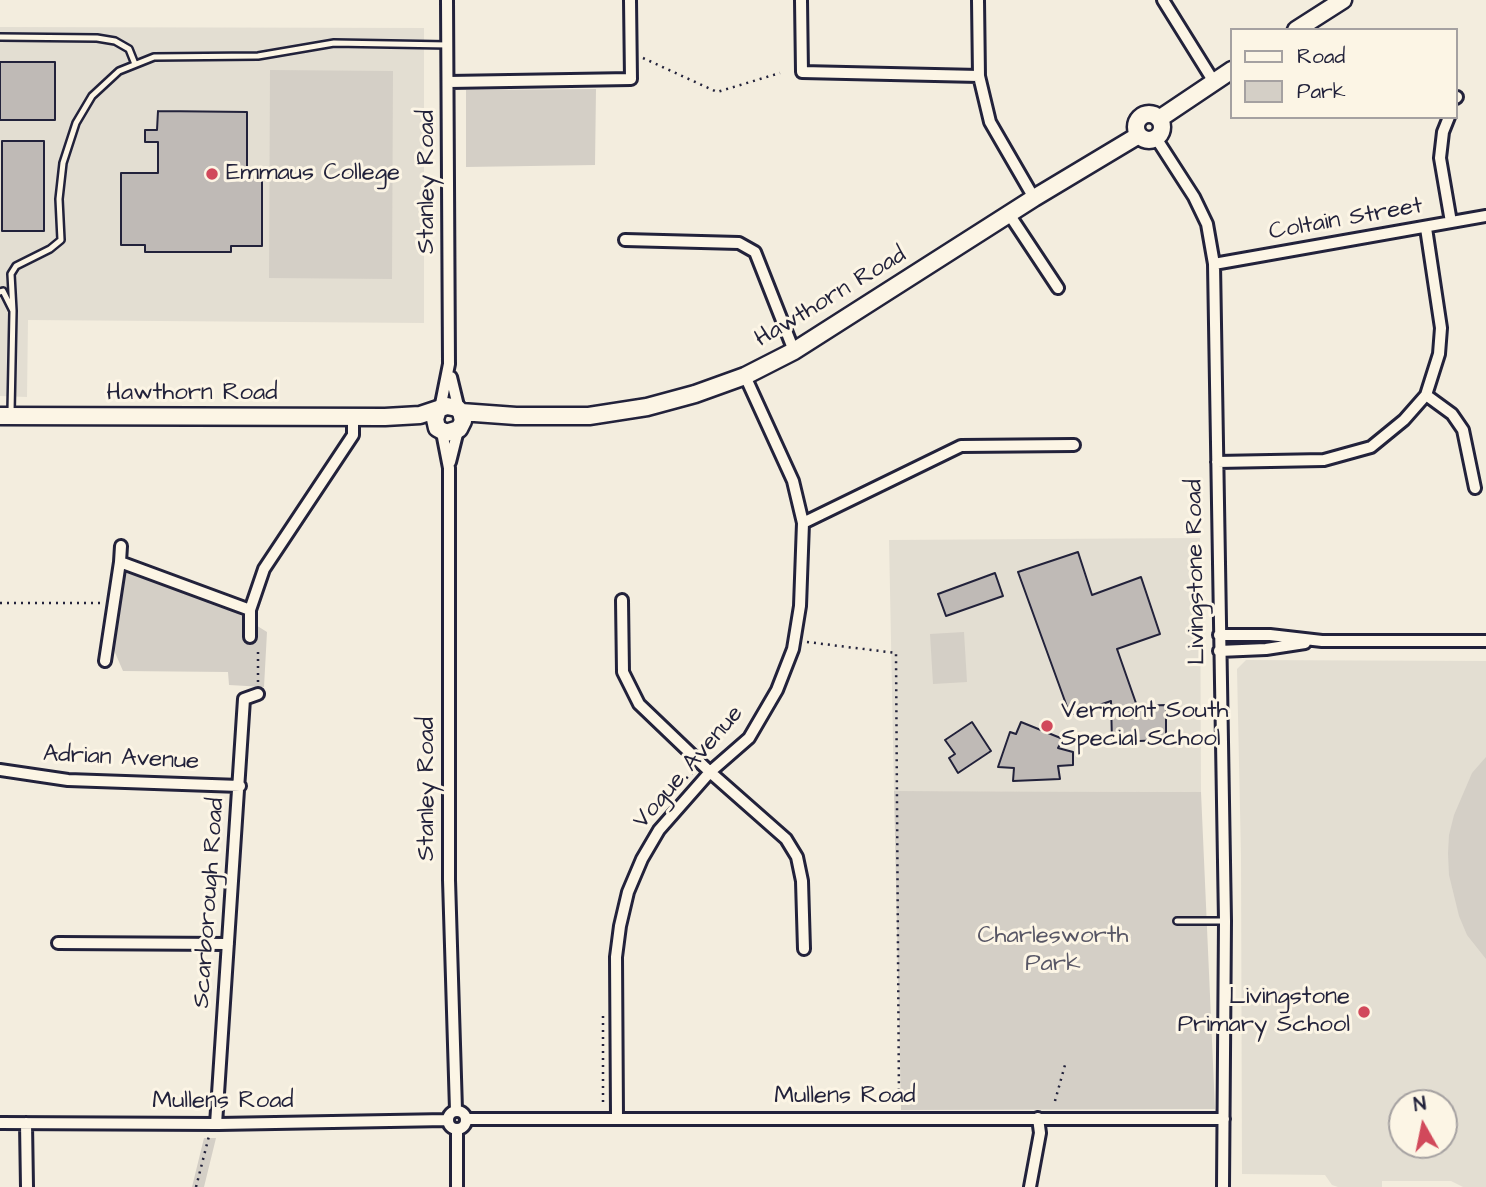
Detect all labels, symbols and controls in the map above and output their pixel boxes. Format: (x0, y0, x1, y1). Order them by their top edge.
legend (1230, 28, 1458, 119)
text: Road (1297, 42, 1345, 71)
text: Park (1297, 77, 1346, 106)
street label: Stanley Road (414, 110, 442, 254)
place label: Emmaus College (226, 160, 400, 188)
marker: Emmaus College (204, 166, 220, 182)
street label: Coltain Street (1267, 192, 1425, 248)
street label: Hawthorn Road (750, 242, 912, 354)
street label: Hawthorn Road (106, 380, 278, 408)
street label: Livingstone Road (1181, 479, 1213, 665)
place label: Vermont South Special School (1061, 698, 1228, 754)
street label: Vogue Avenue (628, 701, 750, 835)
street label: Stanley Road (414, 717, 442, 861)
marker: Vermont South Special School (1039, 718, 1055, 734)
street label: Adrian Avenue (42, 741, 200, 777)
street label: Scarborough Road (188, 797, 232, 1009)
park label: Charlesworth Park (978, 923, 1128, 979)
place label: Livingstone Primary School (1178, 984, 1350, 1040)
marker: Livingstone Primary School (1356, 1004, 1372, 1020)
street label: Mullens Road (774, 1083, 916, 1111)
street label: Mullens Road (152, 1088, 294, 1116)
north arrow (1388, 1089, 1458, 1159)
text: N (1412, 1090, 1428, 1119)

